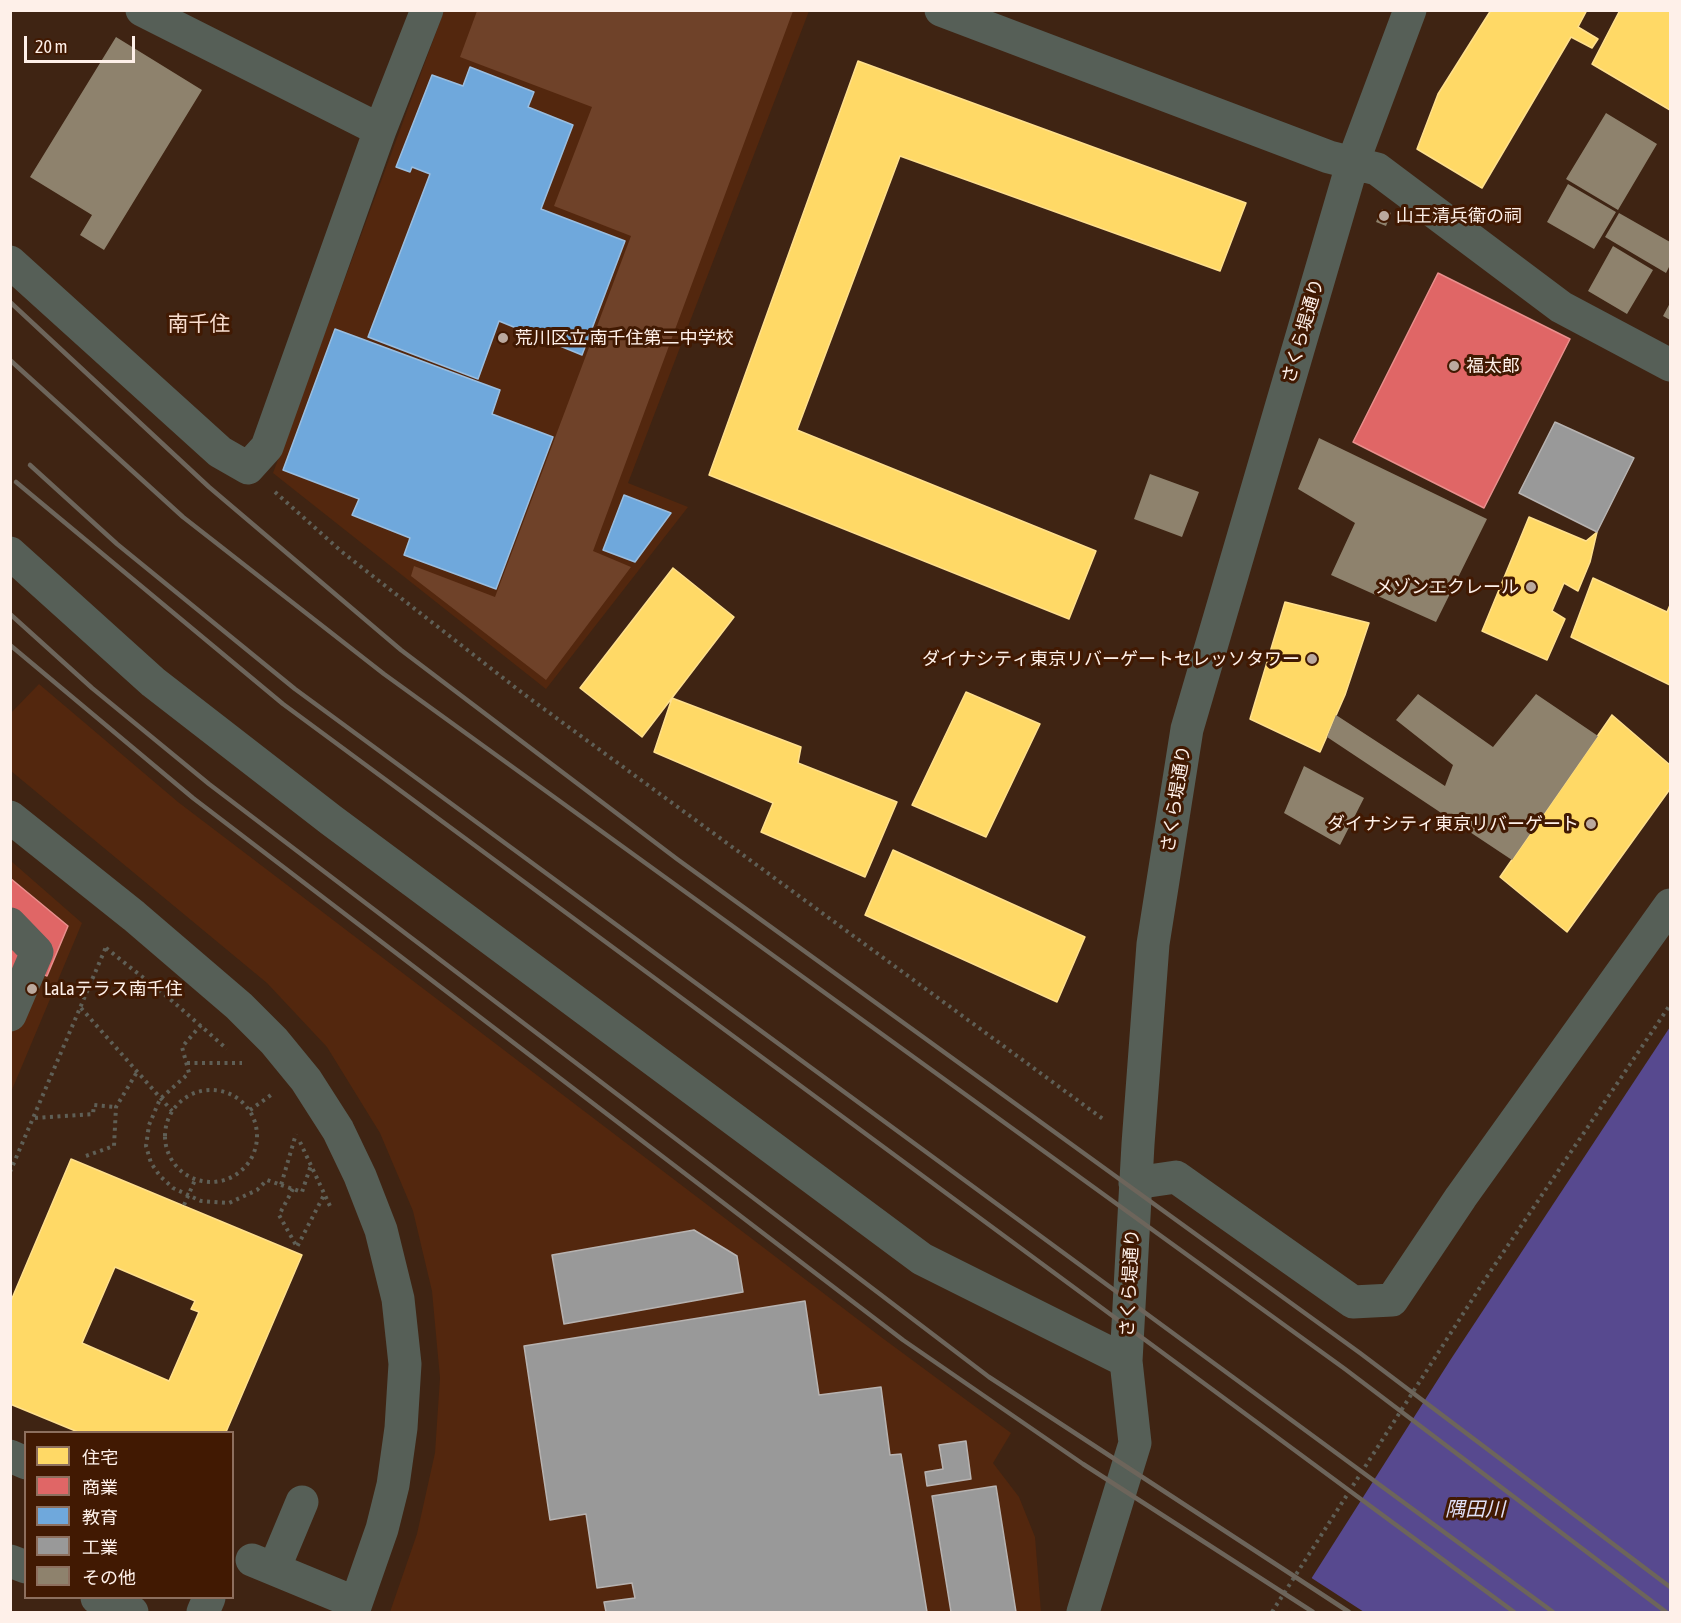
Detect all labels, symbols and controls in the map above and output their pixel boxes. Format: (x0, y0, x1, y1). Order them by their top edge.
scale bar (27, 24, 138, 62)
text: 20 m (35, 36, 67, 57)
place label: 山王清兵衛の祠 (1396, 205, 1522, 227)
marker: 山王清兵衛の祠 (1377, 209, 1391, 223)
street label: さくら堤通り (1278, 276, 1328, 386)
district label: 南千住 (168, 311, 230, 337)
place label: 荒川区立 南千住第二中学校 (515, 327, 733, 349)
marker: 荒川区立 南千住第二中学校 (496, 331, 510, 345)
place label: 福太郎 (1466, 355, 1520, 377)
marker: 福太郎 (1447, 359, 1461, 373)
place label: メゾンエクレール (1375, 576, 1519, 598)
marker: メゾンエクレール (1524, 580, 1538, 594)
place label: ダイナシティ東京リバーゲートセレッソタワー (922, 648, 1300, 670)
marker: ダイナシティ東京リバーゲートセレッソタワー (1305, 652, 1319, 666)
street label: さくら堤通り (1157, 744, 1195, 854)
place label: ダイナシティ東京リバーゲート (1327, 813, 1579, 835)
marker: ダイナシティ東京リバーゲート (1584, 817, 1598, 831)
place label: LaLaテラス南千住 (44, 978, 183, 1000)
marker: LaLaテラス南千住 (25, 982, 39, 996)
street label: さくら堤通り (1116, 1229, 1144, 1337)
legend (24, 1431, 234, 1599)
text: 住宅 (82, 1447, 118, 1468)
text: 商業 (82, 1477, 118, 1498)
water label: 隅田川 (1445, 1498, 1505, 1522)
text: 教育 (82, 1507, 118, 1528)
text: 工業 (82, 1537, 118, 1558)
text: その他 (82, 1567, 136, 1588)

